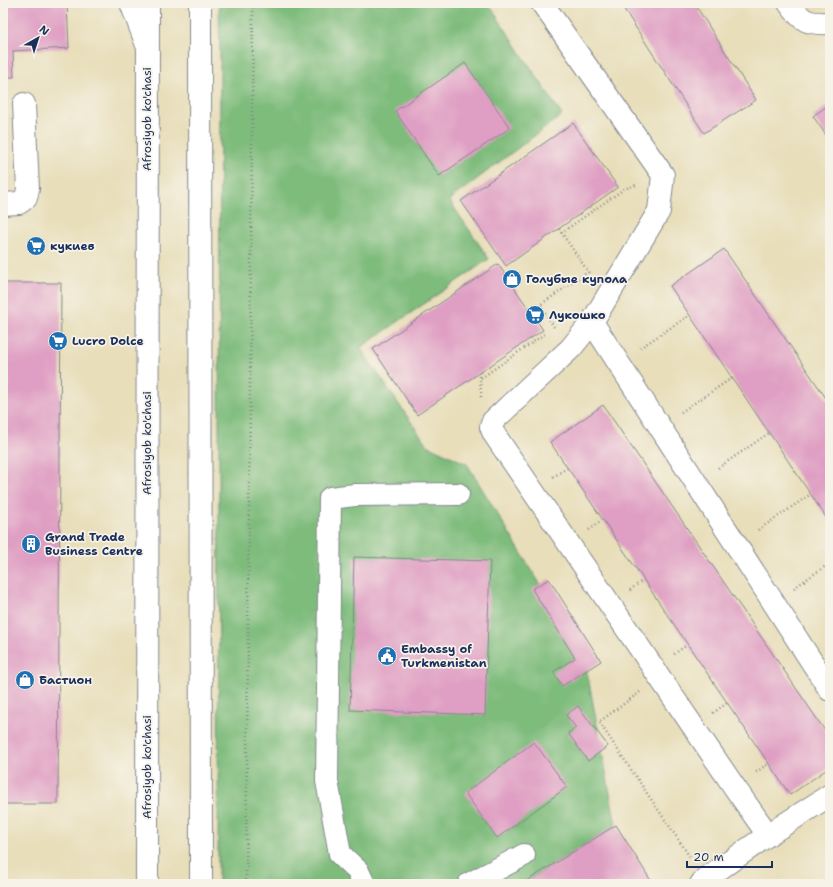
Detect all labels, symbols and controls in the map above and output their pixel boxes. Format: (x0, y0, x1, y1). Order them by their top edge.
north arrow (18, 18, 58, 58)
text: N (36, 22, 52, 39)
street label: Afrosiyob ko'chasi (139, 67, 155, 171)
supermarket icon: кукиев (25, 235, 47, 257)
place label: кукиев (50, 238, 95, 254)
shop icon: Голубые купола (501, 268, 523, 290)
place label: Голубые купола (526, 271, 628, 287)
supermarket icon: Лукошко (524, 304, 546, 326)
place label: Лукошко (549, 307, 606, 323)
supermarket icon: Lucro Dolce (47, 330, 69, 352)
place label: Lucro Dolce (72, 333, 144, 349)
street label: Afrosiyob ko'chasi (139, 391, 155, 495)
place label: Grand Trade Business Centre (45, 529, 143, 559)
building icon: Grand Trade Business Centre (20, 533, 42, 555)
place label: Embassy of Turkmenistan (401, 641, 487, 671)
public building icon: Embassy of Turkmenistan (376, 645, 398, 667)
shop icon: Бастион (14, 669, 36, 691)
place label: Бастион (39, 672, 92, 688)
street label: Afrosiyob ko'chasi (139, 715, 155, 819)
scale bar (687, 843, 772, 869)
text: 20 m (693, 849, 724, 865)

